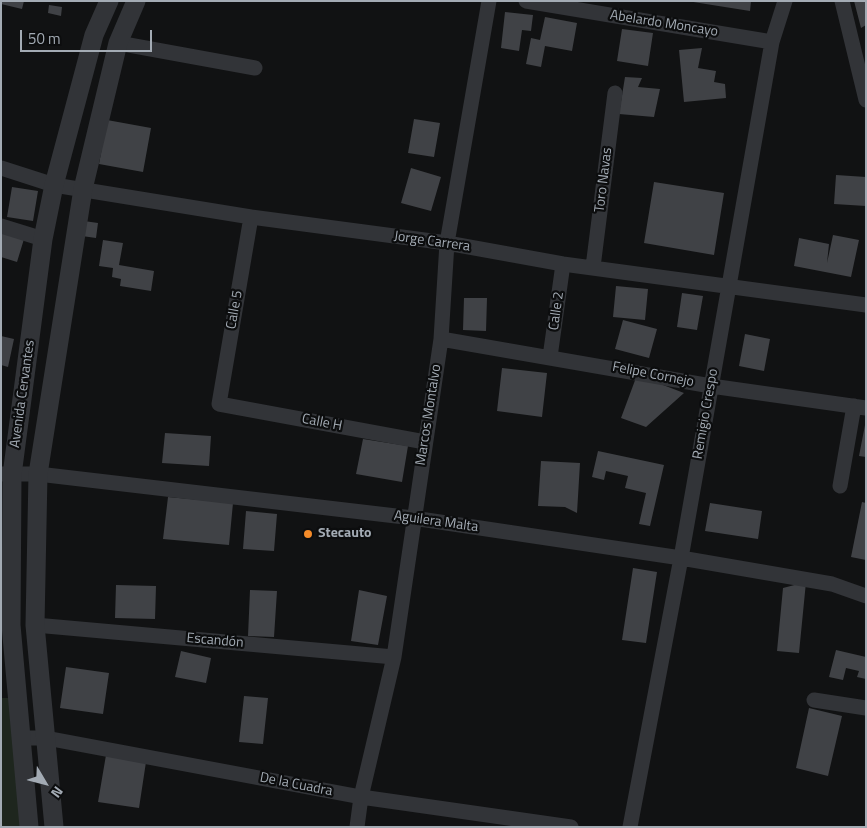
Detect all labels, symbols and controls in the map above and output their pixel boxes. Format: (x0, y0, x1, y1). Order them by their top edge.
street label: Abelardo Moncayo (609, 7, 719, 41)
scale bar (22, 20, 155, 52)
text: 50 m (28, 27, 61, 50)
street label: Toro Navas (592, 147, 616, 213)
street label: Jorge Carrera (393, 228, 471, 256)
street label: Calle 5 (223, 289, 247, 331)
street label: Calle 2 (546, 290, 568, 332)
street label: Avenida Cervantes (7, 339, 39, 449)
street label: Felipe Cornejo (611, 359, 695, 391)
street label: Marcos Montalvo (413, 363, 445, 467)
street label: Remigio Crespo (690, 367, 722, 461)
street label: Calle H (300, 411, 344, 435)
street label: Aguilera Malta (393, 508, 479, 536)
place label: Stecauto (318, 526, 371, 542)
marker: Stecauto (302, 528, 314, 540)
street label: Escandón (186, 630, 244, 652)
north arrow (20, 758, 70, 808)
street label: De la Cuadra (258, 770, 334, 800)
text: N (46, 782, 69, 803)

